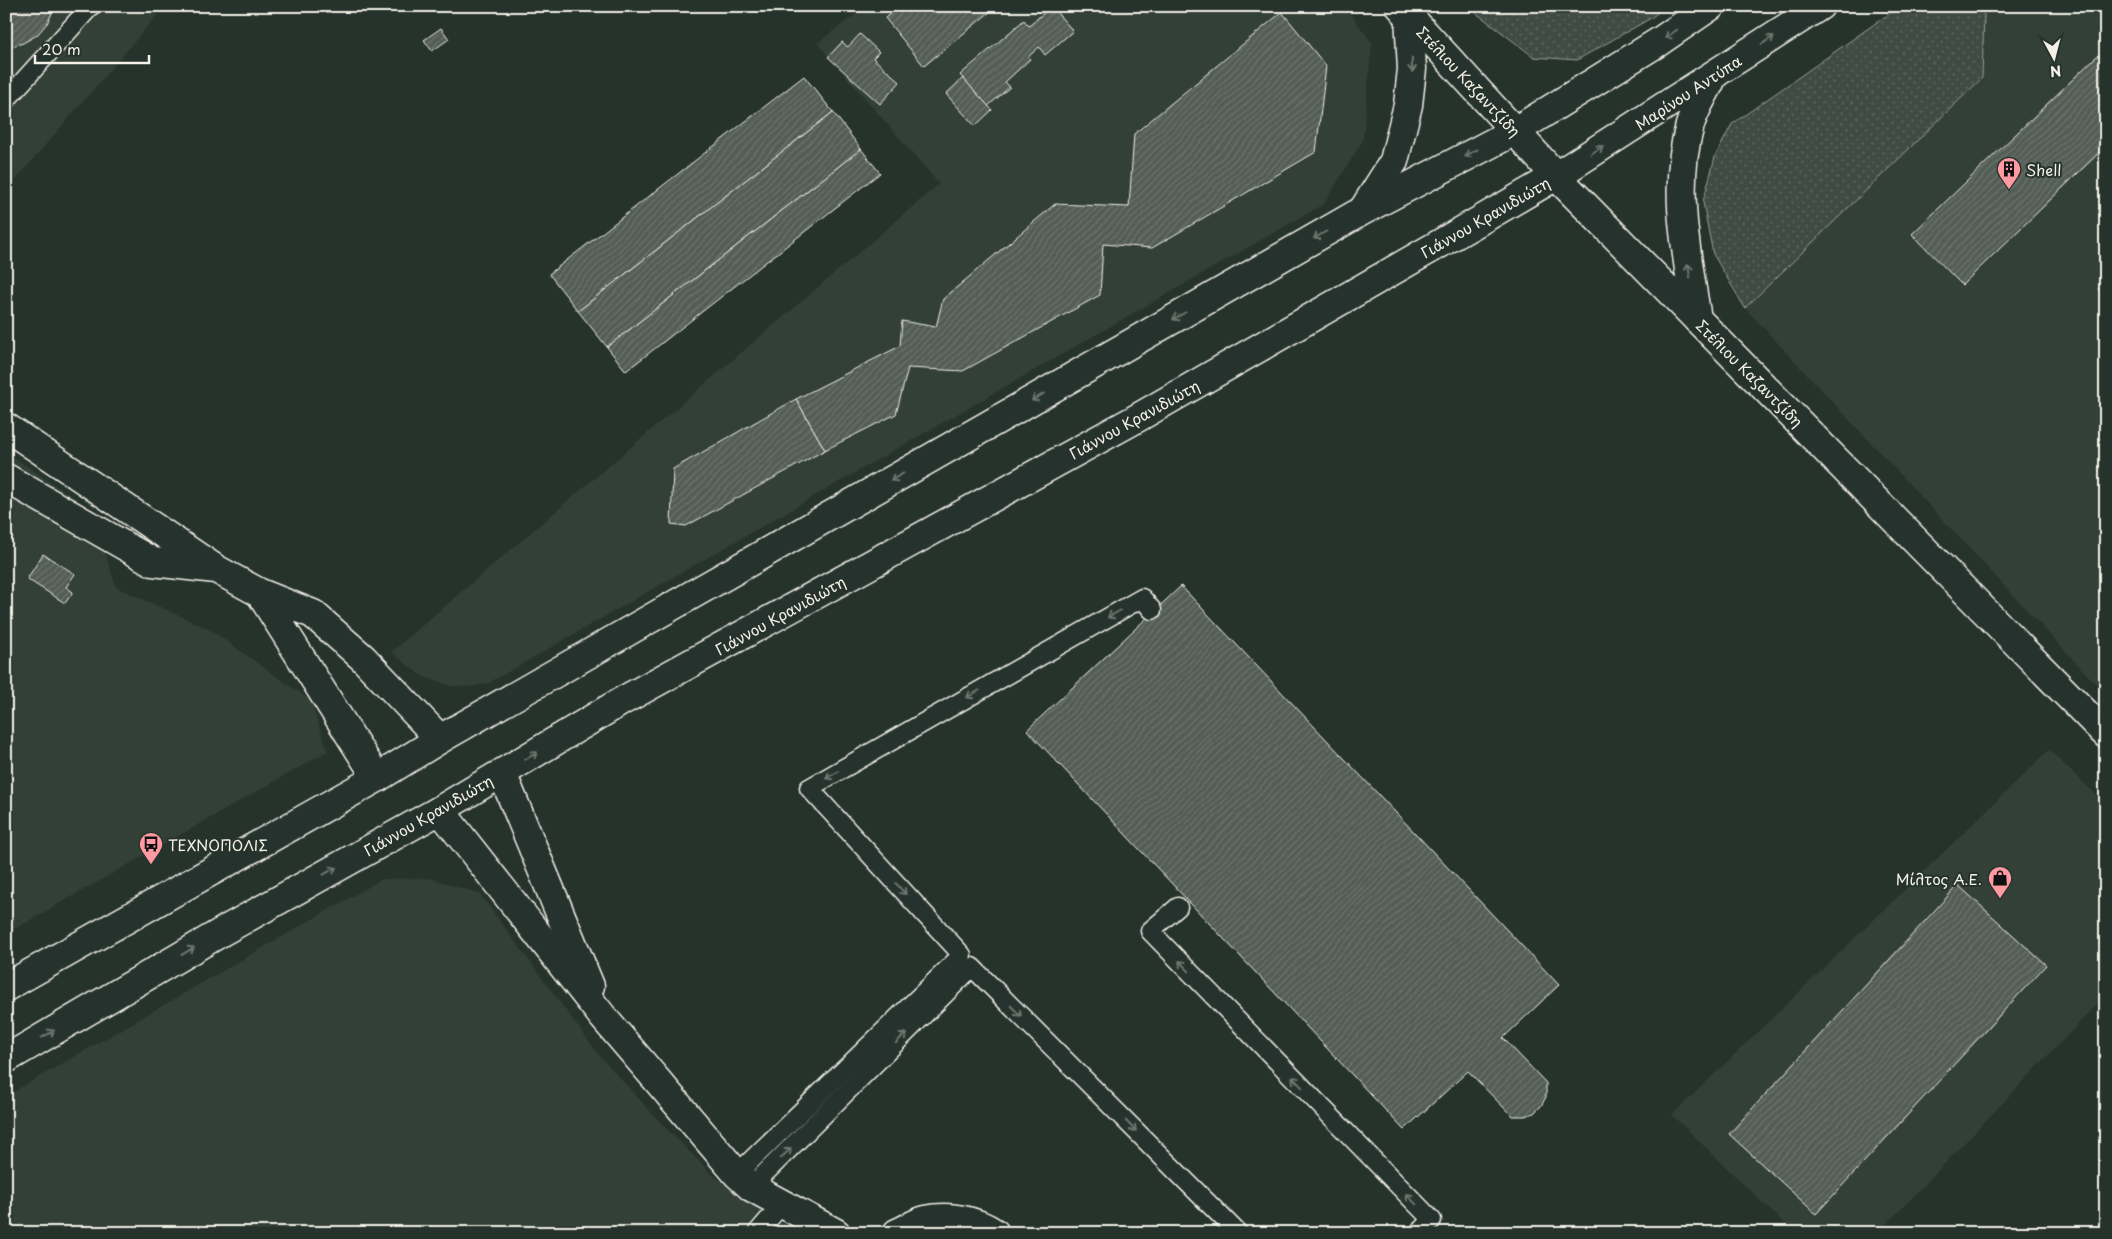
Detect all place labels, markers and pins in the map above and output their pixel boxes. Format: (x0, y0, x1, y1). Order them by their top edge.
building icon: Shell (1996, 156, 2022, 190)
place label: Shell (2026, 158, 2061, 181)
bus stop icon: ΤΕΧΝΟΠΟΛΙΣ (138, 831, 164, 865)
place label: ΤΕΧΝΟΠΟΛΙΣ (168, 833, 268, 856)
shop icon: Μίλτος Α.Ε. (1987, 865, 2013, 899)
place label: Μίλτος Α.Ε. (1896, 867, 1982, 890)

